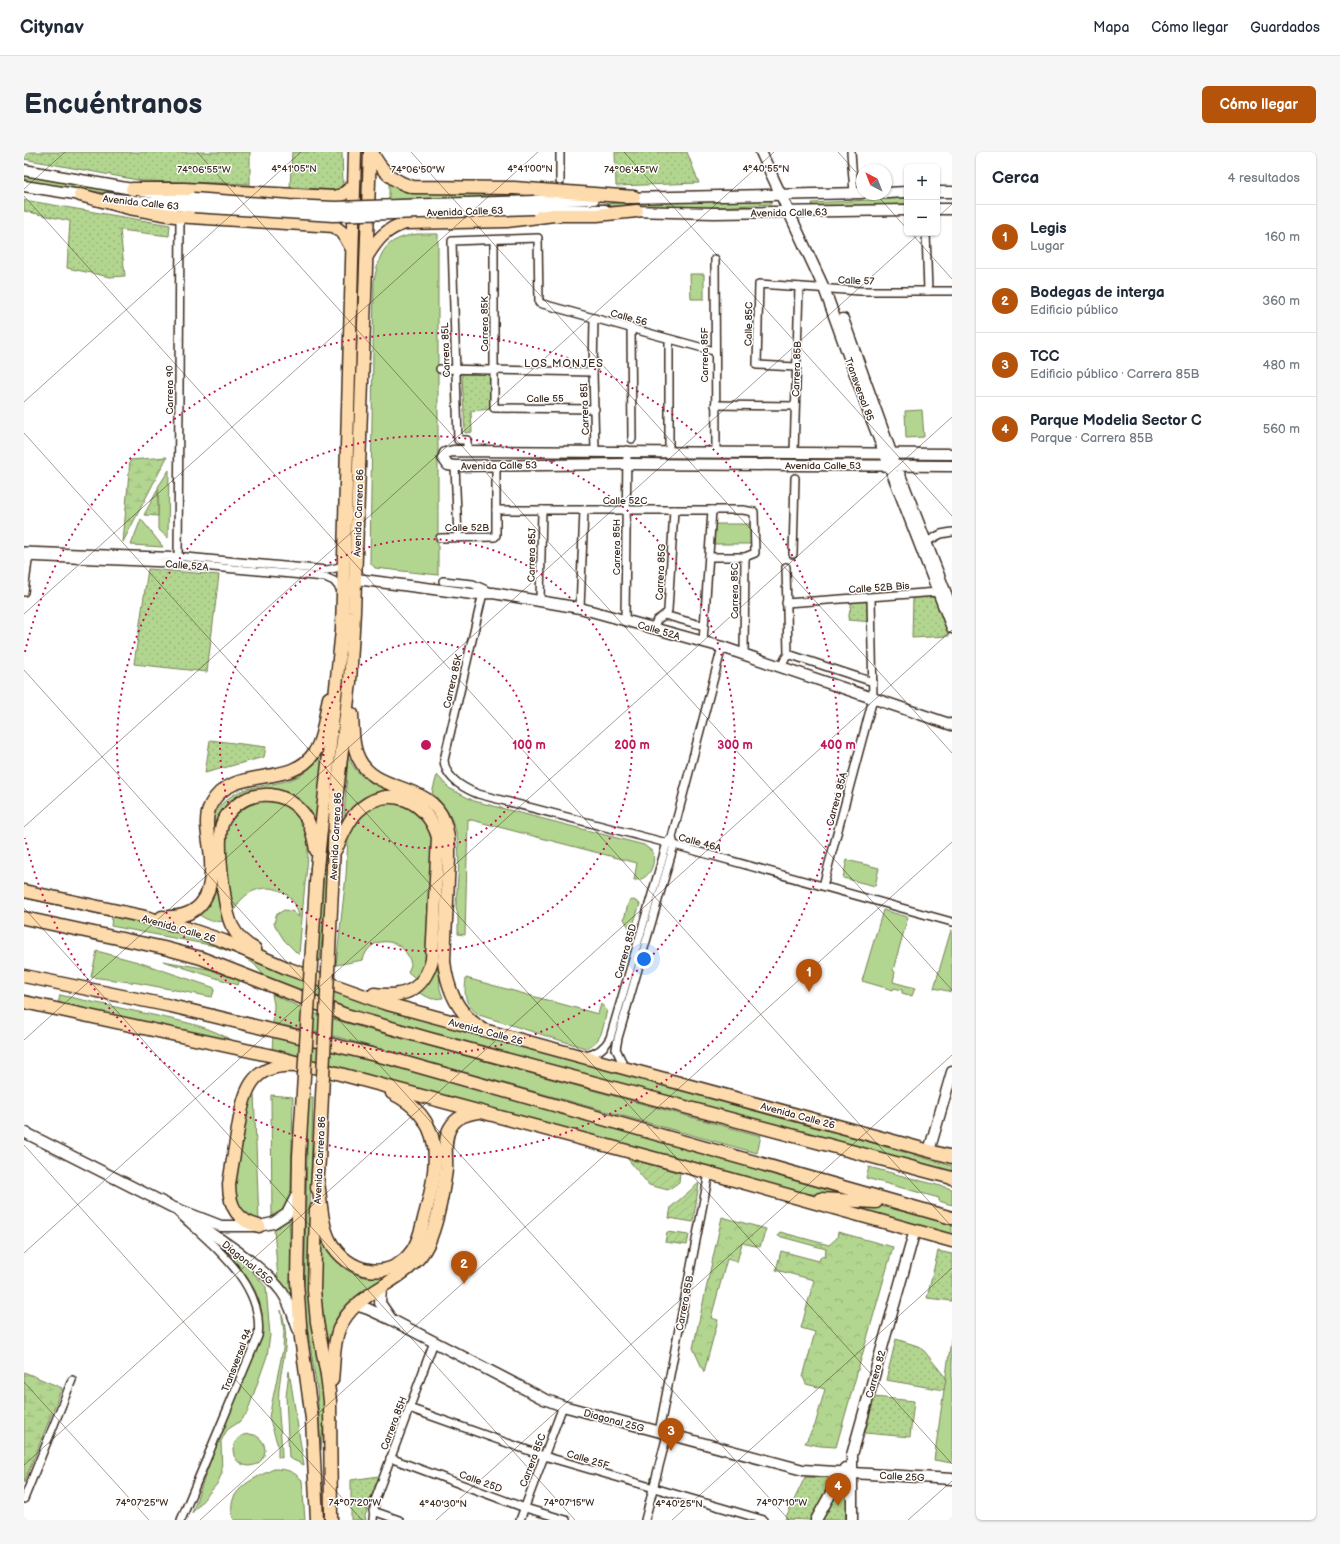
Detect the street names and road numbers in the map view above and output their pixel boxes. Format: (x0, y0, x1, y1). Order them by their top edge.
street label: Avenida Calle 63 (102, 193, 180, 213)
street label: Avenida Calle 63 (427, 205, 504, 219)
street label: Avenida Calle 63 (751, 206, 827, 220)
street label: Calle 57 (838, 274, 874, 288)
street label: Carrera 85K (479, 296, 491, 352)
street label: Calle 85C (743, 302, 755, 346)
street label: Calle 56 (609, 307, 648, 329)
street label: Carrera 85L (439, 322, 453, 378)
street label: Carrera 85F (699, 327, 711, 383)
street label: Carrera 85B (790, 341, 804, 397)
street label: Transversal 85 (842, 356, 876, 423)
street label: Carrera 90 (164, 365, 176, 415)
street label: Carrera 85I (578, 383, 592, 435)
street label: Calle 55 (526, 393, 564, 405)
street label: Avenida Calle 53 (461, 459, 537, 473)
street label: Avenida Calle 53 (785, 460, 861, 472)
street label: Avenida Carrera 86 (351, 469, 367, 557)
street label: Calle 52C (603, 495, 647, 507)
street label: Carrera 85H (611, 519, 623, 575)
street label: Calle 52B (445, 522, 489, 534)
street label: Carrera 85J (526, 527, 538, 582)
street label: Carrera 85G (654, 543, 668, 601)
street label: Calle 52A (165, 558, 210, 574)
street label: Carrera 85C (729, 563, 741, 619)
street label: Calle 52B Bis (848, 580, 910, 596)
street label: Calle 52A (636, 619, 682, 643)
street label: Carrera 85K (441, 652, 465, 710)
street label: Carrera 85A (824, 770, 850, 827)
street label: Avenida Carrera 86 (328, 792, 344, 880)
street label: Calle 46A (677, 831, 723, 855)
street label: Avenida Calle 26 (140, 913, 217, 945)
street label: Carrera 85D (612, 923, 639, 980)
street label: Avenida Calle 26 (447, 1016, 524, 1048)
street label: Avenida Calle 26 (759, 1100, 836, 1132)
street label: Avenida Carrera 86 (312, 1116, 328, 1204)
street label: Diagonal 25G (219, 1239, 276, 1287)
street label: Carrera 85B (674, 1274, 696, 1332)
street label: Transversal 94 (219, 1327, 255, 1394)
street label: Carrera 82 (863, 1349, 889, 1400)
street label: Carrera 85H (378, 1395, 410, 1452)
street label: Diagonal 25G (582, 1407, 646, 1435)
street label: Carrera 85C (517, 1432, 549, 1489)
street label: Calle 25F (565, 1448, 610, 1472)
street label: Calle 25D (458, 1469, 504, 1495)
street label: Calle 25G (879, 1470, 925, 1484)

